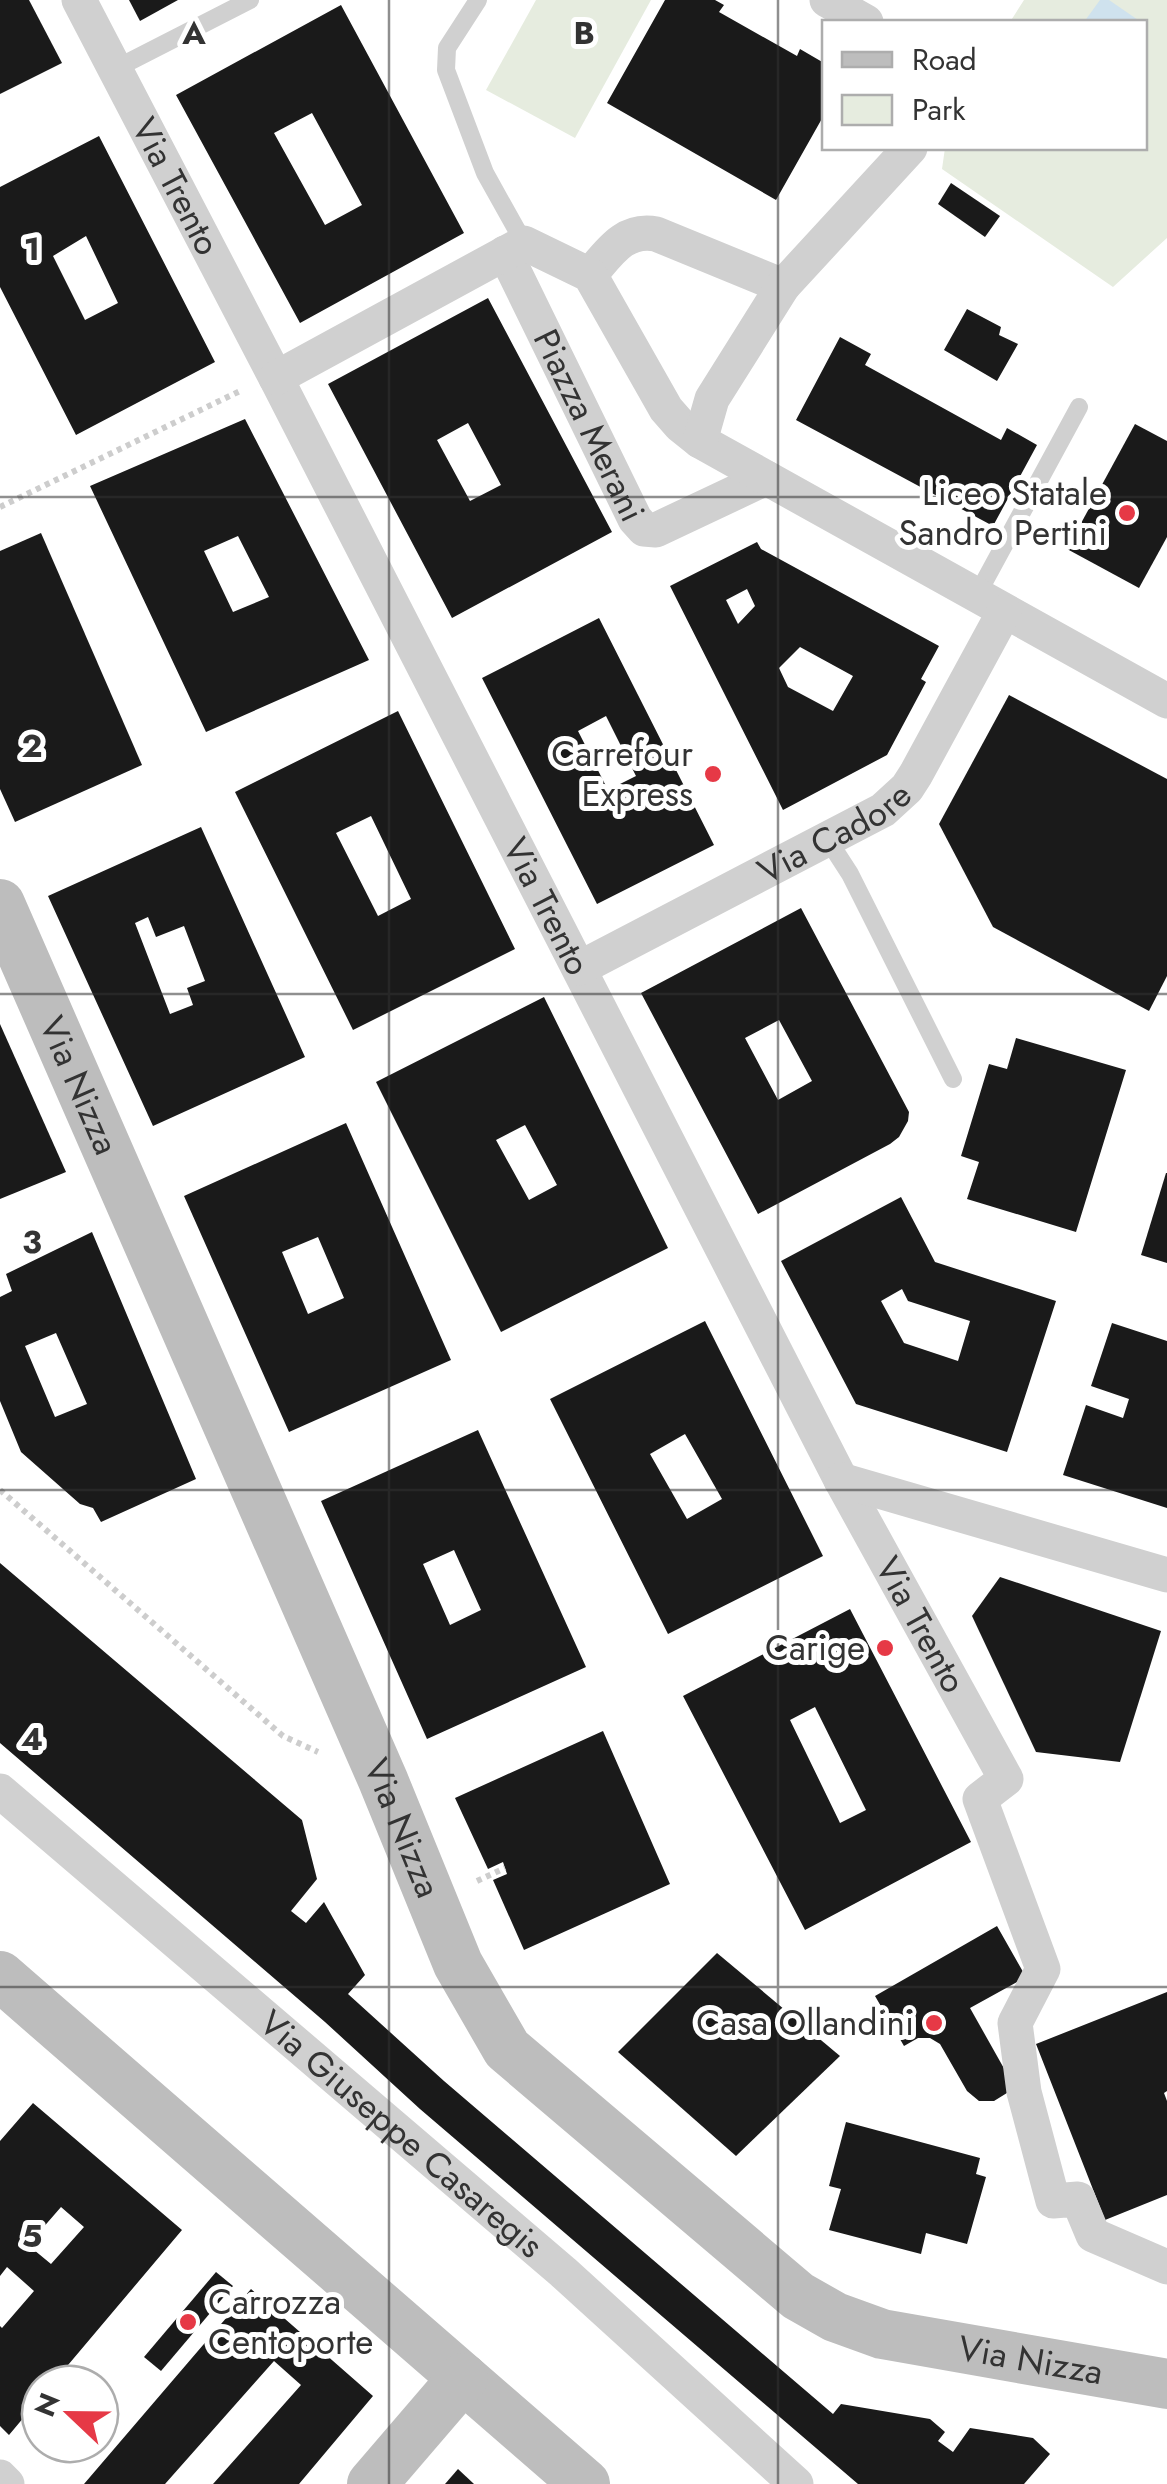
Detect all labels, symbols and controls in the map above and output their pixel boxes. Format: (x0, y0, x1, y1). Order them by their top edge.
text: A (181, 10, 206, 56)
text: B (573, 10, 595, 56)
legend (822, 20, 1147, 150)
text: Road (912, 38, 977, 81)
text: Park (912, 88, 966, 131)
street label: Via Trento (120, 109, 233, 264)
text: 1 (24, 226, 40, 272)
street label: Piazza Merani (521, 321, 658, 530)
place label: Liceo Statale Sandro Pertini (898, 468, 1107, 558)
marker: Liceo Statale Sandro Pertini (1116, 502, 1138, 524)
text: 2 (22, 723, 43, 769)
place label: Carrefour Express (551, 729, 693, 819)
marker: Carrefour Express (702, 763, 724, 785)
street label: Via Cadore (749, 771, 923, 896)
street label: Via Trento (491, 829, 603, 984)
street label: Via Nizza (27, 1009, 131, 1162)
text: 3 (22, 1219, 42, 1265)
street label: Via Trento (863, 1548, 979, 1702)
place label: Carige (765, 1623, 865, 1673)
marker: Carige (874, 1637, 896, 1659)
text: 4 (21, 1716, 43, 1762)
street label: Via Nizza (352, 1751, 453, 1905)
street label: Via Giuseppe Casaregis (249, 1998, 554, 2270)
place label: Casa Ollandini (696, 1998, 914, 2048)
marker: Casa Ollandini (923, 2012, 945, 2034)
text: 5 (22, 2213, 42, 2259)
place label: Carrozza Centoporte (208, 2277, 373, 2367)
marker: Carrozza Centoporte (177, 2311, 199, 2333)
street label: Via Nizza (954, 2323, 1107, 2397)
north arrow (20, 2364, 120, 2464)
text: N (24, 2387, 70, 2423)

